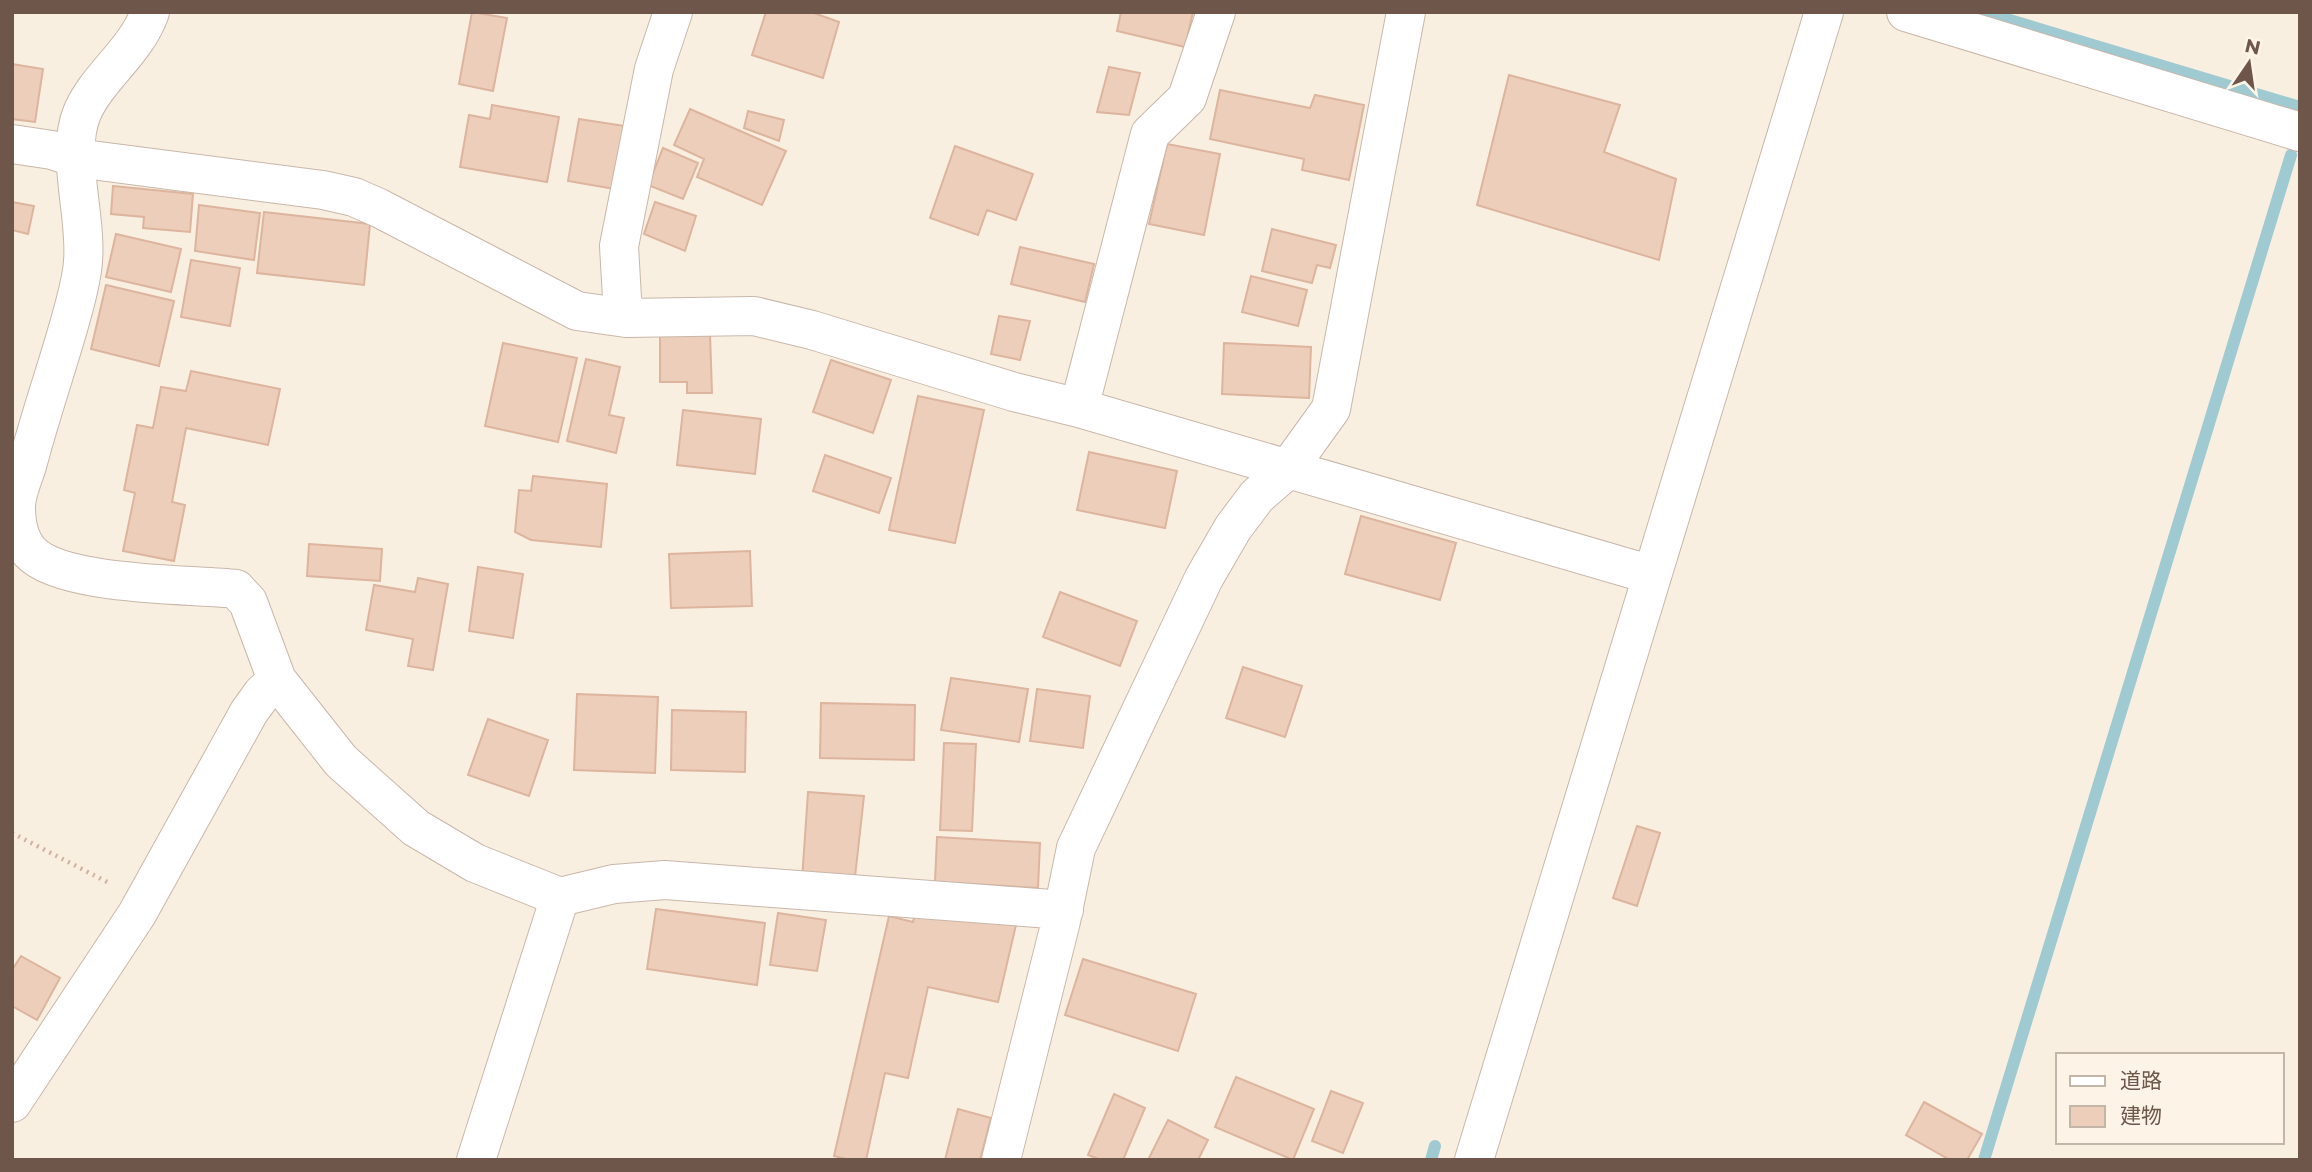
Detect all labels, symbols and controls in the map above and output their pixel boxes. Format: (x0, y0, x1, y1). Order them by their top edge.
north arrow (2214, 28, 2284, 98)
text: N (2243, 34, 2263, 60)
legend (2056, 1053, 2284, 1144)
text: 道路 (2120, 1068, 2162, 1093)
text: 建物 (2120, 1103, 2162, 1128)

